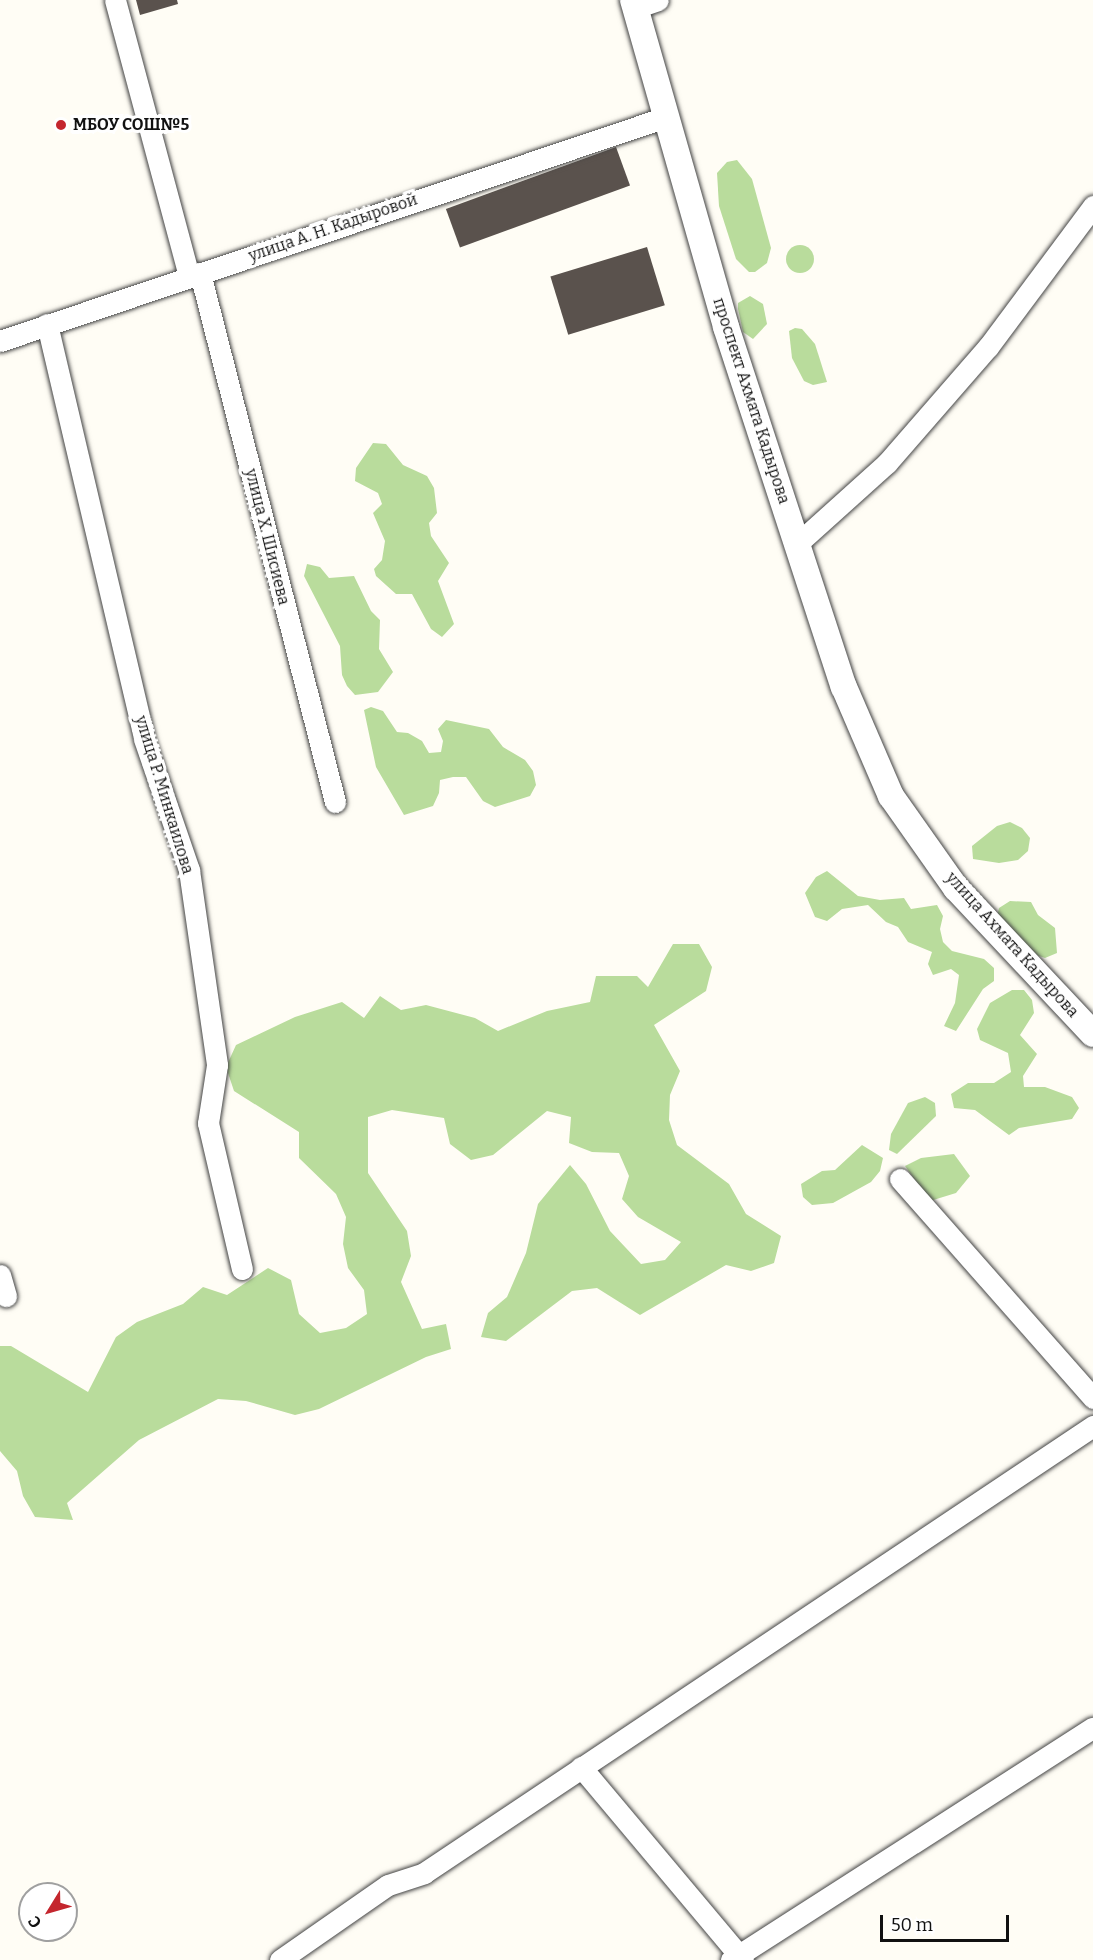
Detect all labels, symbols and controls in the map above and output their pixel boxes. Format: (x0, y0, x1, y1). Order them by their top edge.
place label: МБОУ СОШ№5 (73, 115, 189, 135)
marker: МБОУ СОШ№5 (54, 118, 68, 132)
street label: улица А. Н. Кадыровой (246, 190, 420, 266)
street label: проспект Ахмата Кадырова (709, 296, 793, 506)
street label: улица Х. Шисиева (241, 467, 293, 607)
street label: улица Р. Минкаилова (131, 714, 197, 876)
street label: улица Ахмата Кадырова (942, 868, 1082, 1022)
north arrow (18, 1882, 78, 1942)
scale bar (883, 1903, 1012, 1941)
text: С (24, 1912, 45, 1932)
text: 50 m (891, 1914, 933, 1936)

